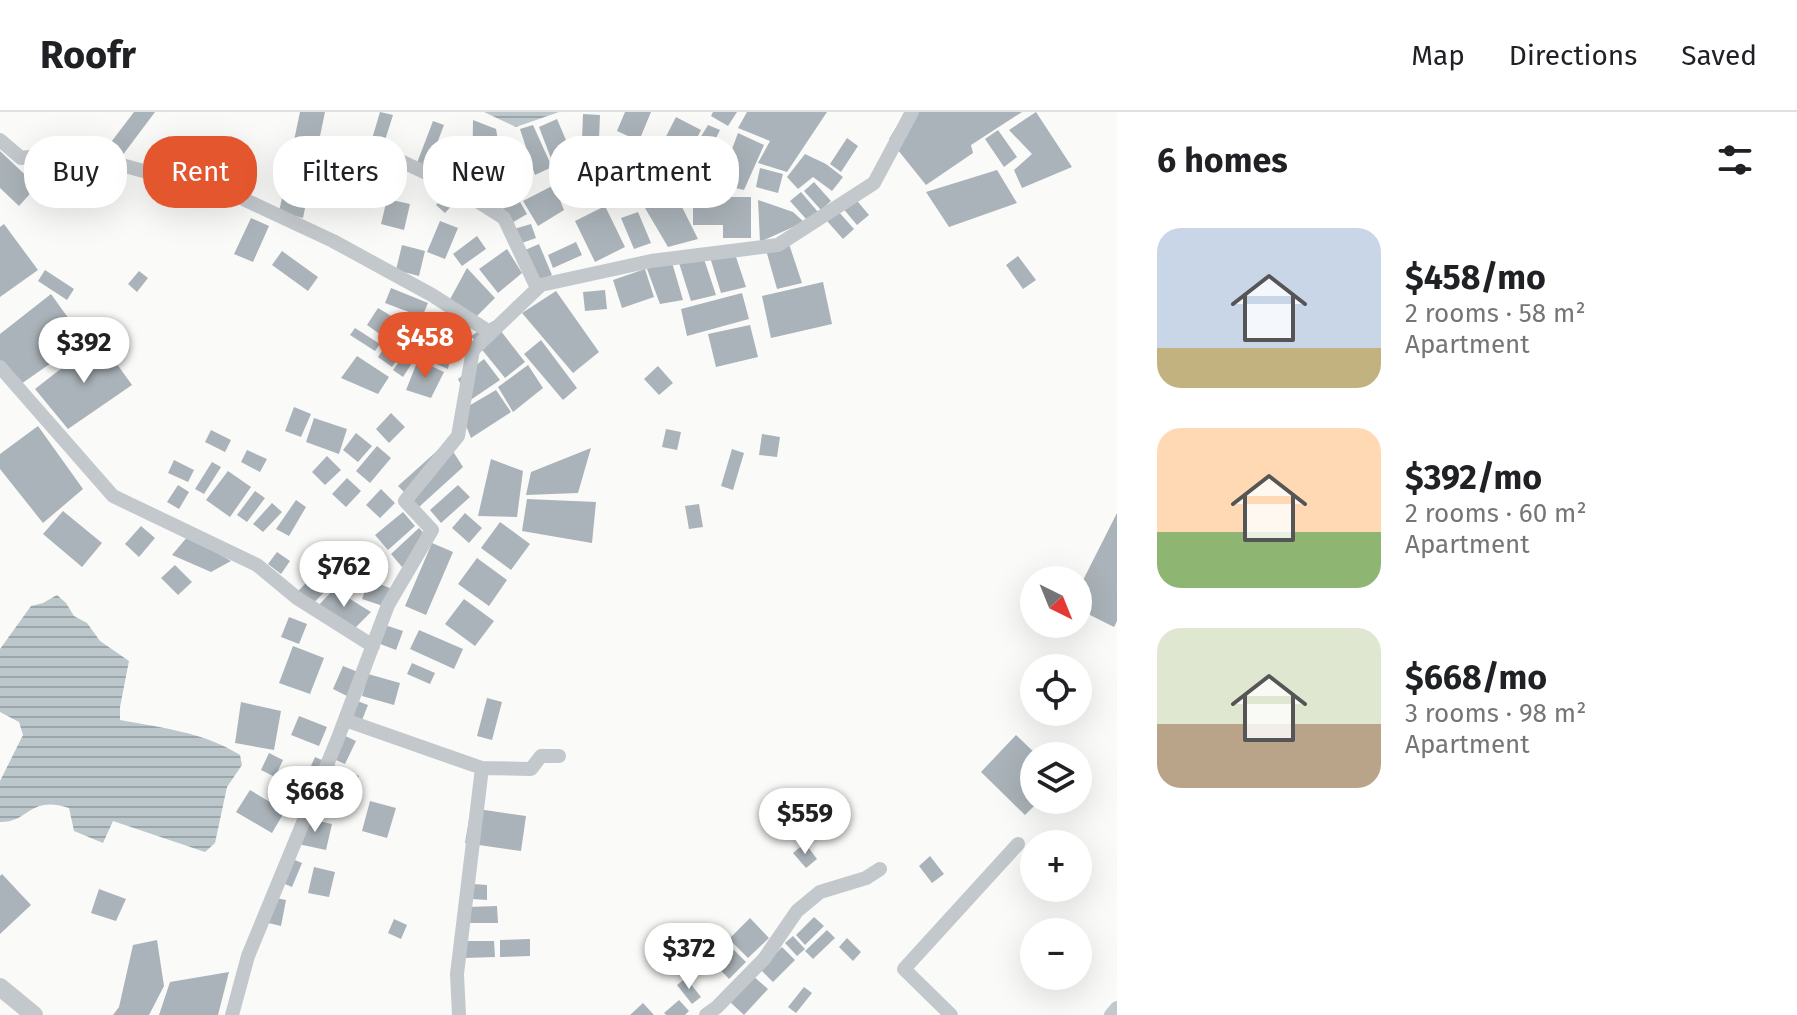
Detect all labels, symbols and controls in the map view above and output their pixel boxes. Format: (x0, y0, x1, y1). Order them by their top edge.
text: Roofr (40, 32, 136, 78)
text: Map (1411, 39, 1465, 72)
text: Directions (1509, 39, 1637, 72)
text: Saved (1681, 39, 1757, 72)
chip: Buy (24, 136, 127, 208)
chip: Rent (143, 136, 257, 208)
chip: Filters (273, 136, 407, 208)
chip: New (423, 136, 533, 208)
chip: Apartment (549, 136, 739, 208)
icon: filters (1713, 138, 1757, 182)
text: 6 homes (1157, 140, 1288, 181)
text: $458/mo (1405, 257, 1546, 298)
icon: home (1221, 260, 1317, 356)
text: 2 rooms · 58 m² (1405, 298, 1586, 329)
pin: $458 (378, 312, 472, 380)
pin: $392 (37, 317, 131, 385)
text: $458 (396, 322, 454, 353)
text: $392 (57, 327, 111, 358)
text: Apartment (1405, 329, 1530, 360)
text: $392/mo (1405, 457, 1542, 498)
icon: home (1221, 460, 1317, 556)
text: 2 rooms · 60 m² (1405, 498, 1587, 529)
text: Apartment (1405, 529, 1530, 560)
pin: $762 (297, 541, 391, 609)
text: $762 (317, 551, 371, 582)
north arrow (1020, 566, 1092, 638)
map controls (1020, 566, 1092, 990)
button: locate (1020, 654, 1092, 726)
text: $668/mo (1405, 657, 1547, 698)
icon: home (1221, 660, 1317, 756)
text: 3 rooms · 98 m² (1405, 698, 1586, 729)
text: Apartment (1405, 729, 1530, 760)
button: layers (1020, 742, 1092, 814)
pin: $668 (268, 766, 362, 834)
text: $668 (286, 776, 344, 807)
pin: $559 (758, 788, 852, 856)
text: $559 (777, 798, 833, 829)
button: + (1020, 830, 1092, 902)
button: − (1020, 918, 1092, 990)
pin: $372 (642, 923, 736, 991)
text: $372 (662, 933, 716, 964)

